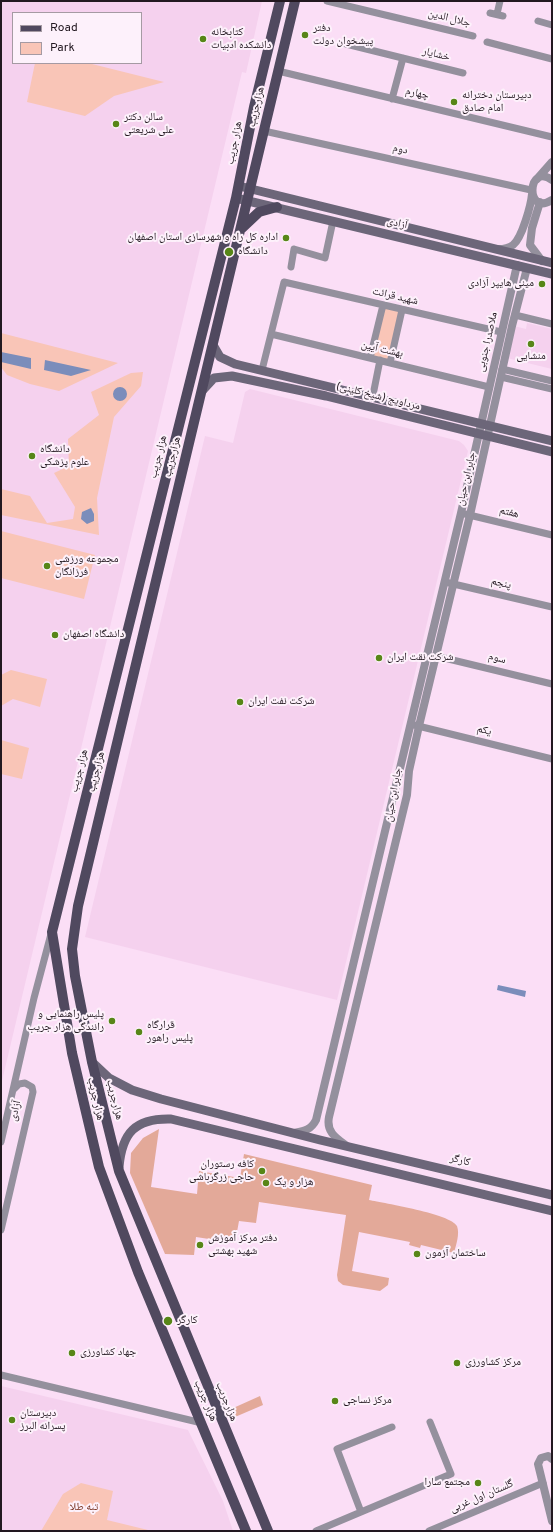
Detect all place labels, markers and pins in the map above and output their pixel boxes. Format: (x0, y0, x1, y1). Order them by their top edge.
place label: دفتر پیشخوان دولت (313, 22, 373, 48)
place label: کتابخانه دانشکده ادبيات (211, 26, 271, 52)
marker: دفتر پیشخوان دولت (300, 30, 310, 40)
marker: کتابخانه دانشکده ادبيات (198, 34, 208, 44)
place label: دبیرستان دخترانه امام صادق (462, 89, 532, 115)
marker: دبیرستان دخترانه امام صادق (449, 97, 459, 107)
place label: سالن دکتر علی شریعتی (124, 111, 174, 137)
marker: سالن دکتر علی شریعتی (111, 119, 121, 129)
place label: اداره کل راه و شهرسازی استان اصفهان (127, 231, 278, 245)
marker: اداره کل راه و شهرسازی استان اصفهان (281, 233, 291, 243)
place label: دانشگاه (238, 245, 268, 259)
marker: دانشگاه (223, 246, 235, 258)
place label: مینی هایپر آزادی (468, 277, 534, 291)
marker: مینی هایپر آزادی (537, 279, 547, 289)
marker: منشایی (526, 339, 536, 349)
place label: منشایی (516, 350, 546, 364)
place label: دانشگاه علوم پزشکی (40, 443, 89, 469)
marker: دانشگاه علوم پزشکی (27, 451, 37, 461)
place label: مجموعه ورزشی فرزانگان (55, 553, 119, 579)
marker: مجموعه ورزشی فرزانگان (42, 561, 52, 571)
place label: دانشگاه اصفهان (63, 628, 124, 642)
marker: دانشگاه اصفهان (50, 630, 60, 640)
place label: شرکت نقت ایران (387, 651, 454, 665)
marker: شرکت نقت ایران (374, 653, 384, 663)
place label: شرکت نفت ایران (248, 695, 315, 709)
marker: شرکت نفت ایران (235, 697, 245, 707)
place label: پلیس راهنمایی و رانندگی هزار جریب (27, 1008, 104, 1034)
marker: پلیس راهنمایی و رانندگی هزار جریب (107, 1016, 117, 1026)
place label: قرارگاه پلیس راهور (147, 1019, 193, 1045)
marker: قرارگاه پلیس راهور (134, 1027, 144, 1037)
place label: کافه رستوران حاجی زرگرباشی (189, 1158, 254, 1184)
marker: کافه رستوران حاجی زرگرباشی (257, 1166, 267, 1176)
place label: هزار و یک (274, 1176, 314, 1190)
marker: هزار و یک (261, 1178, 271, 1188)
place label: دفتر مرکز آموزش شهید بهشتی (208, 1232, 277, 1258)
marker: دفتر مرکز آموزش شهید بهشتی (195, 1240, 205, 1250)
place label: ساختمان آزمون (425, 1247, 486, 1261)
marker: ساختمان آزمون (412, 1249, 422, 1259)
place label: کارگر (177, 1314, 198, 1328)
marker: کارگر (162, 1315, 174, 1327)
place label: جهاد کشاورزی (80, 1346, 136, 1360)
marker: جهاد کشاورزی (67, 1348, 77, 1358)
place label: مرکز کشاورزی (465, 1356, 521, 1370)
marker: مرکز کشاورزی (452, 1358, 462, 1368)
place label: مرکز نساجی (343, 1394, 392, 1408)
marker: مرکز نساجی (330, 1396, 340, 1406)
place label: دبیرستان پسرانه البرز (20, 1407, 66, 1433)
marker: دبیرستان پسرانه البرز (7, 1415, 17, 1425)
place label: مجتمع سارا (424, 1476, 470, 1490)
marker: مجتمع سارا (473, 1478, 483, 1488)

